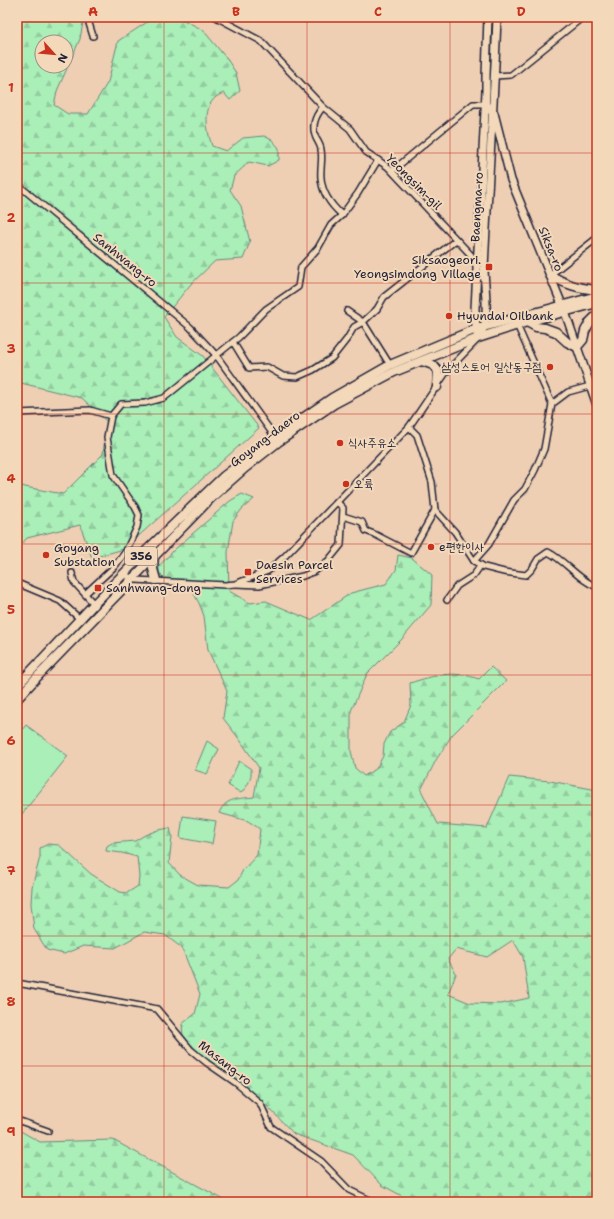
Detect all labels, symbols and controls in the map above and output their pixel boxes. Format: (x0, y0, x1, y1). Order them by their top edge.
text: A (88, 3, 98, 20)
text: B (232, 3, 240, 20)
text: C (374, 3, 382, 20)
text: D (516, 3, 526, 20)
north arrow (34, 34, 74, 74)
text: N (54, 51, 71, 66)
text: 1 (8, 79, 14, 96)
street label: Yeongsim-gil (383, 151, 446, 214)
street label: Baengma-ro (467, 172, 487, 242)
text: 2 (6, 209, 16, 226)
street label: Siksa-ro (535, 224, 567, 274)
street label: Sanhwang-ro (90, 229, 160, 291)
place label: Siksaogeori. Yeongsimdong Village (354, 252, 481, 282)
marker: Siksaogeori. Yeongsimdong Village (484, 262, 494, 272)
place label: Hyundai Oilbank (457, 308, 554, 324)
marker: Hyundai Oilbank (444, 311, 454, 321)
text: 3 (6, 340, 16, 357)
place label: 삼성스토어 일산동구점 (441, 359, 542, 375)
marker: 삼성스토어 일산동구점 (545, 362, 555, 372)
street label: Goyang-daero (227, 407, 303, 471)
place label: 식사주유소 (348, 435, 396, 451)
marker: 식사주유소 (335, 438, 345, 448)
text: 4 (6, 470, 16, 487)
place label: 오륙 (354, 476, 373, 492)
marker: 오륙 (341, 479, 351, 489)
place label: e편한이사 (439, 539, 484, 555)
place label: Goyang Substation (54, 540, 115, 570)
marker: e편한이사 (426, 542, 436, 552)
road number: 356 (125, 547, 157, 565)
marker: Goyang Substation (41, 550, 51, 560)
place label: Daesin Parcel Services (256, 557, 333, 587)
marker: Daesin Parcel Services (243, 567, 253, 577)
place label: Sanhwang-dong (106, 580, 201, 596)
marker: Sanhwang-dong (93, 583, 103, 593)
text: 5 (7, 601, 15, 618)
text: 6 (6, 732, 16, 749)
text: 7 (6, 862, 16, 879)
text: 8 (6, 993, 16, 1010)
street label: Masang-ro (195, 1037, 255, 1089)
text: 9 (6, 1123, 16, 1140)

